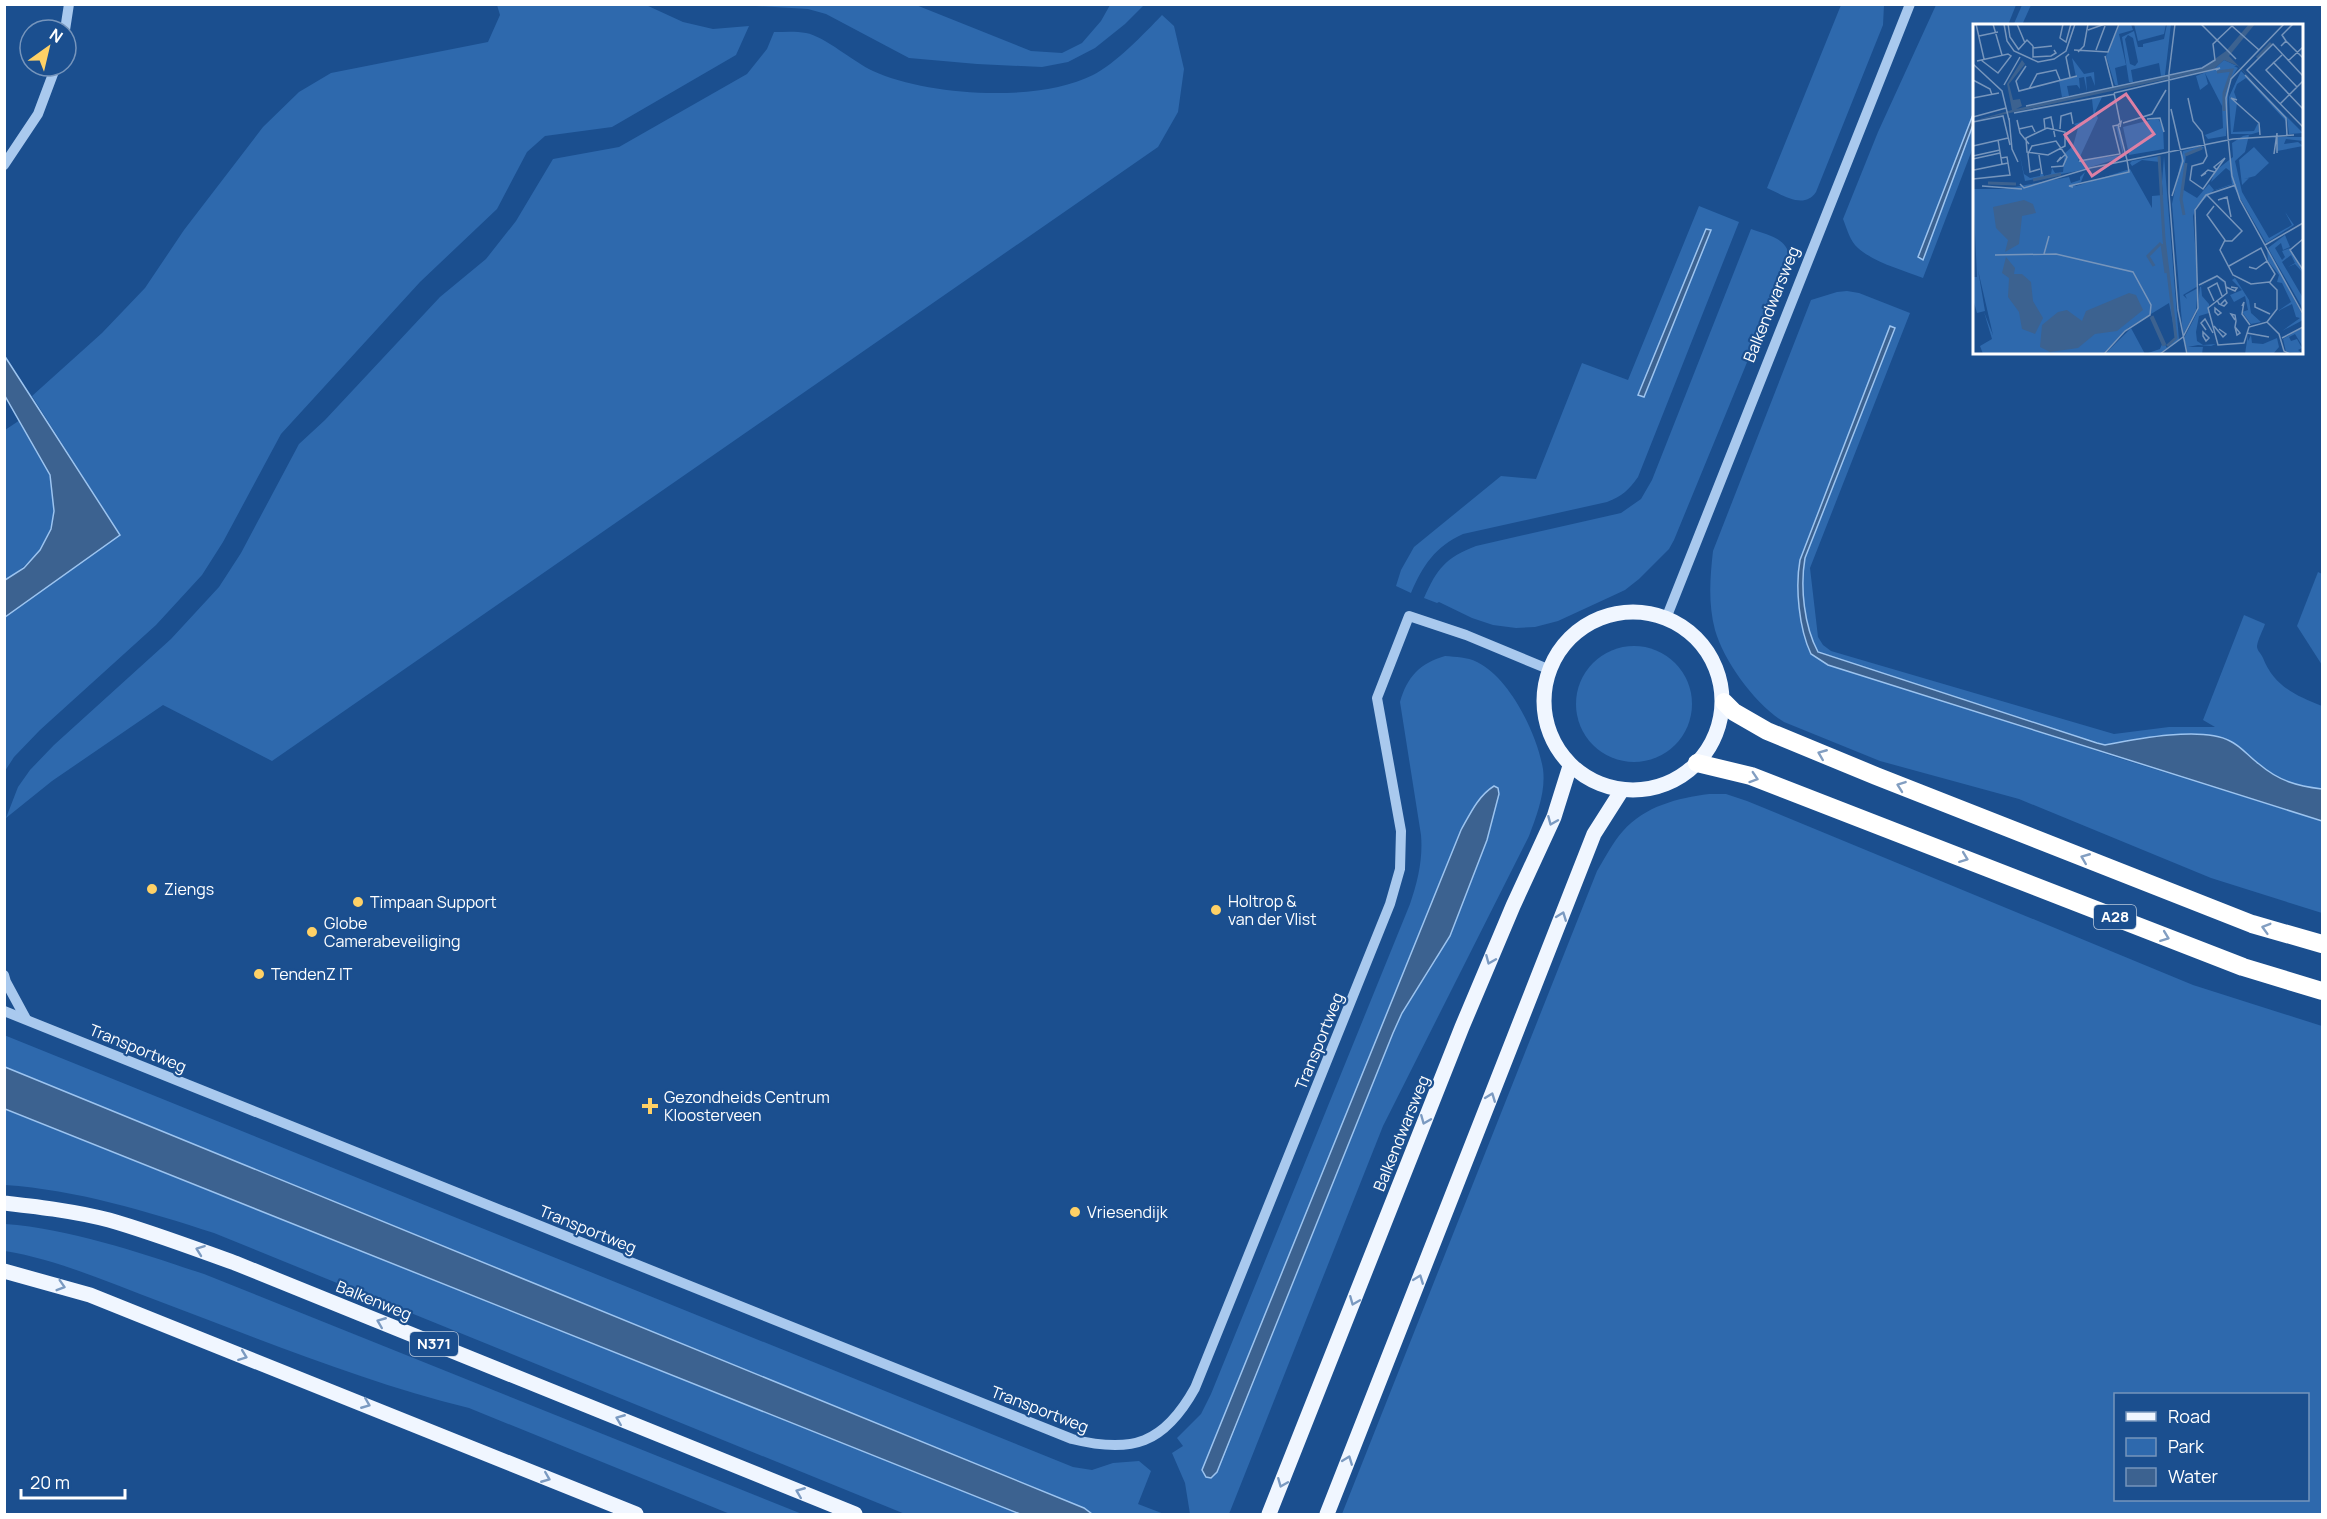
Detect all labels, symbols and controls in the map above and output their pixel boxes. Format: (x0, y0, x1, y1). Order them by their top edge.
north arrow (18, 18, 78, 78)
text: N (45, 23, 67, 48)
inset map (1973, 24, 2303, 354)
street label: Balkendwarsweg (1738, 243, 1804, 365)
one-way arrow (1817, 749, 1828, 761)
one-way arrow (1748, 771, 1759, 783)
one-way arrow (1896, 780, 1907, 793)
one-way arrow (1547, 815, 1559, 826)
one-way arrow (1957, 851, 1968, 863)
one-way arrow (2080, 853, 2091, 865)
place label: Ziengs (164, 878, 214, 900)
marker: Ziengs (145, 882, 159, 896)
place label: Holtrop & van der Vlist (1228, 890, 1317, 930)
place label: Timpaan Support (370, 891, 497, 913)
marker: Timpaan Support (351, 895, 365, 909)
marker: Holtrop & van der Vlist (1209, 903, 1223, 917)
road number: A28 (2094, 905, 2136, 929)
one-way arrow (1555, 911, 1567, 922)
place label: Globe Camerabeveiliging (324, 912, 461, 952)
one-way arrow (2261, 923, 2272, 935)
marker: Globe Camerabeveiliging (305, 925, 319, 939)
one-way arrow (2159, 929, 2169, 942)
one-way arrow (1485, 954, 1497, 965)
place label: TendenZ IT (271, 963, 353, 985)
marker: TendenZ IT (252, 967, 266, 981)
street label: Transportweg (1290, 989, 1348, 1093)
street label: Transportweg (86, 1019, 190, 1077)
street label: Balkendwarsweg (1368, 1072, 1434, 1194)
place label: Gezondheids Centrum Kloosterveen (664, 1086, 830, 1126)
one-way arrow (1483, 1092, 1496, 1103)
marker: Gezondheids Centrum Kloosterveen (641, 1097, 659, 1115)
one-way arrow (1420, 1114, 1433, 1125)
street label: Transportweg (536, 1200, 640, 1258)
place label: Vriesendijk (1087, 1201, 1169, 1223)
marker: Vriesendijk (1068, 1205, 1082, 1219)
one-way arrow (195, 1245, 206, 1257)
one-way arrow (1412, 1274, 1425, 1284)
street label: Balkenweg (333, 1275, 415, 1325)
one-way arrow (55, 1279, 66, 1291)
one-way arrow (1349, 1295, 1361, 1306)
one-way arrow (376, 1317, 387, 1329)
road number: N371 (410, 1332, 458, 1356)
one-way arrow (237, 1349, 248, 1361)
street label: Transportweg (988, 1380, 1092, 1438)
legend (2114, 1393, 2309, 1501)
one-way arrow (359, 1397, 370, 1409)
text: Road (2168, 1404, 2211, 1428)
one-way arrow (615, 1414, 626, 1426)
text: Park (2168, 1434, 2205, 1458)
one-way arrow (1341, 1455, 1353, 1466)
scale bar (21, 1462, 124, 1500)
text: Water (2168, 1464, 2218, 1488)
text: 20 m (30, 1470, 70, 1494)
one-way arrow (540, 1471, 551, 1483)
one-way arrow (1277, 1476, 1289, 1487)
one-way arrow (796, 1487, 807, 1499)

